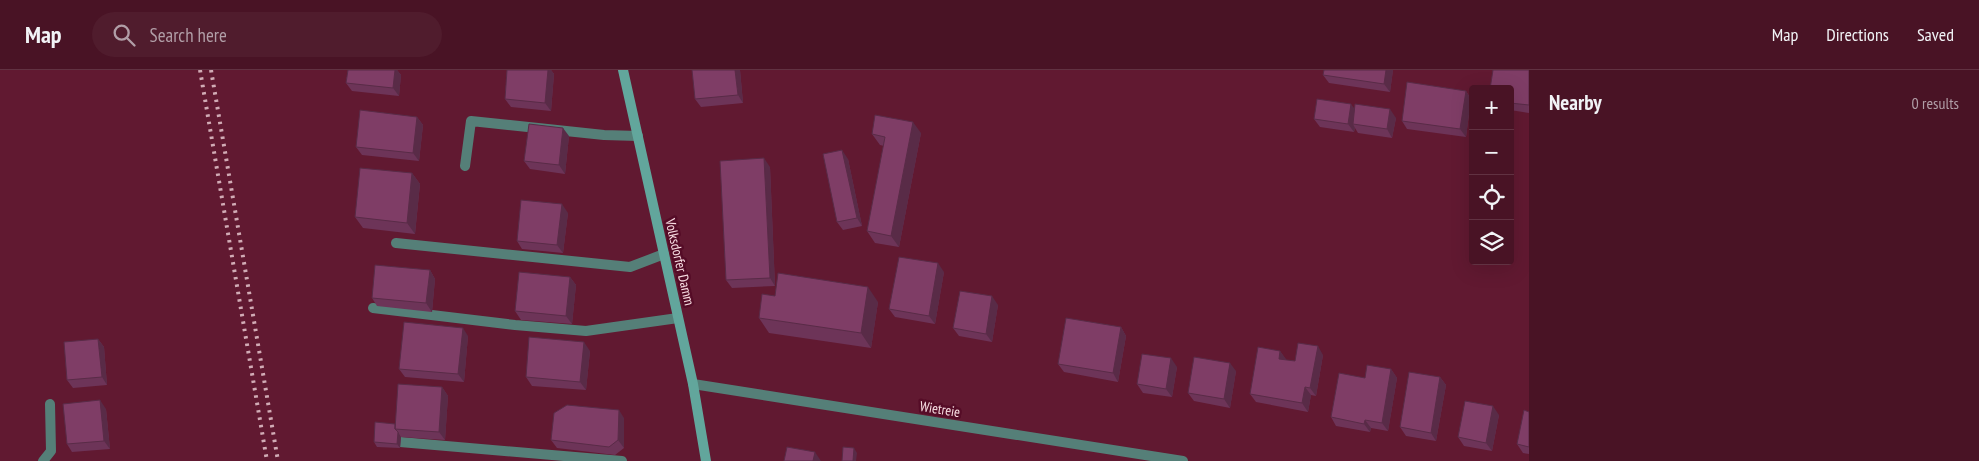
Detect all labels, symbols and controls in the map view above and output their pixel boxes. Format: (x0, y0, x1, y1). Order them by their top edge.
search box (92, 12, 442, 57)
text: Map (25, 19, 62, 50)
icon: search (110, 21, 138, 49)
text: Search here (150, 23, 227, 47)
text: Map (1772, 23, 1798, 46)
text: Directions (1826, 23, 1889, 46)
text: Saved (1917, 23, 1954, 46)
map controls (1469, 85, 1514, 265)
button: + (1469, 85, 1514, 130)
text: Nearby (1549, 89, 1602, 116)
text: 0 results (1912, 93, 1959, 113)
button: − (1469, 130, 1514, 175)
button: locate (1469, 175, 1514, 220)
street label: Volksdorfer Damm (661, 216, 699, 307)
button: layers (1469, 220, 1514, 265)
street label: Wietreie (919, 397, 962, 421)

